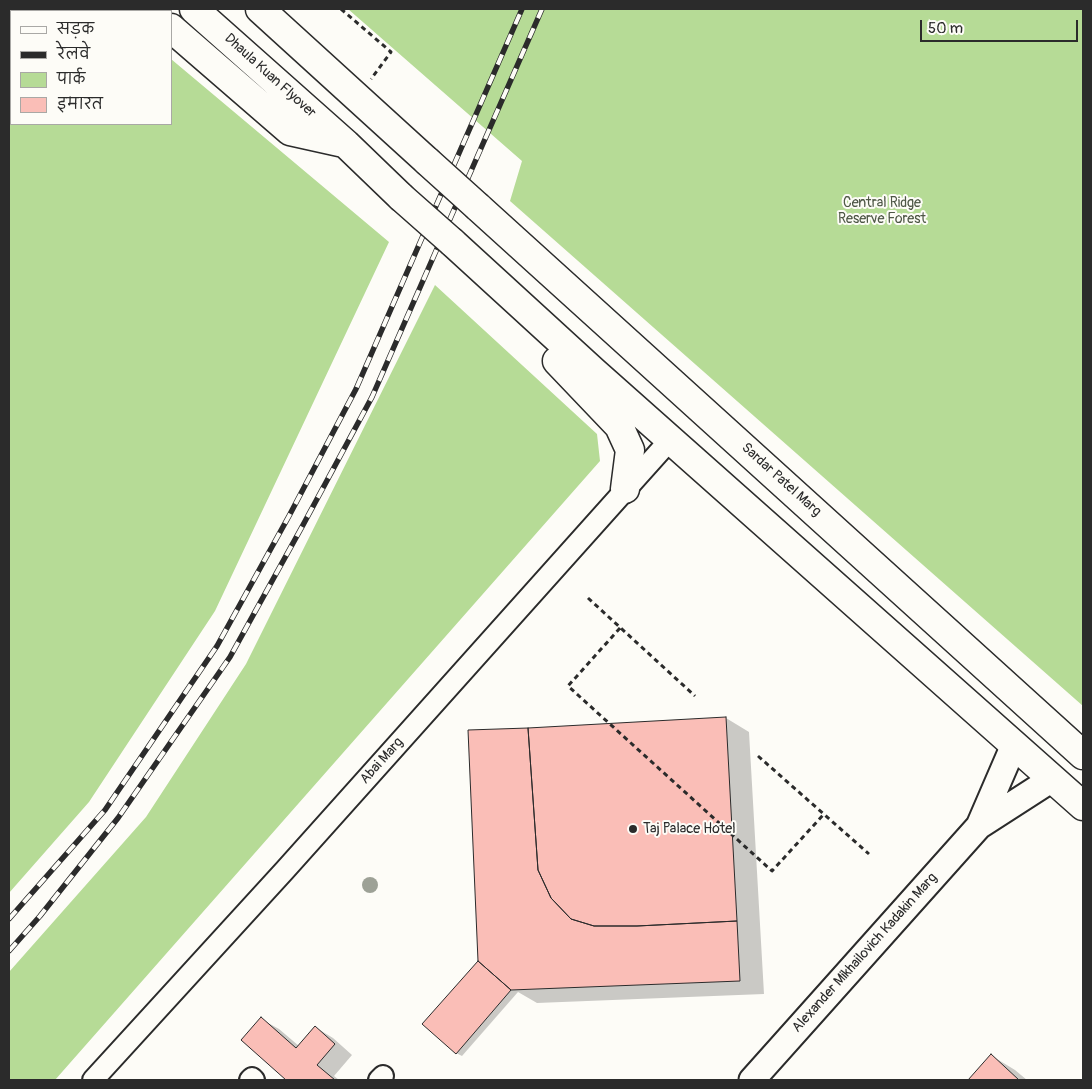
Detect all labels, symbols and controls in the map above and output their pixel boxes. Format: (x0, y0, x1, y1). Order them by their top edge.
legend (10, 10, 172, 125)
scale bar (922, 10, 1080, 42)
text: 50 m (928, 19, 963, 38)
text: सड़क (57, 20, 94, 39)
street label: Dhaula Kuan Flyover (221, 30, 319, 122)
text: रेलवे (57, 45, 90, 64)
text: पार्क (57, 70, 85, 89)
text: इमारत (57, 95, 103, 114)
park label: Central Ridge Reserve Forest (838, 195, 926, 228)
street label: Sardar Patel Marg (738, 440, 824, 520)
street label: Abai Marg (357, 734, 407, 788)
place label: Taj Palace Hotel (643, 821, 736, 837)
marker: Taj Palace Hotel (627, 823, 639, 835)
street label: Alexander Mikhailovich Kadakin Marg (789, 870, 941, 1036)

